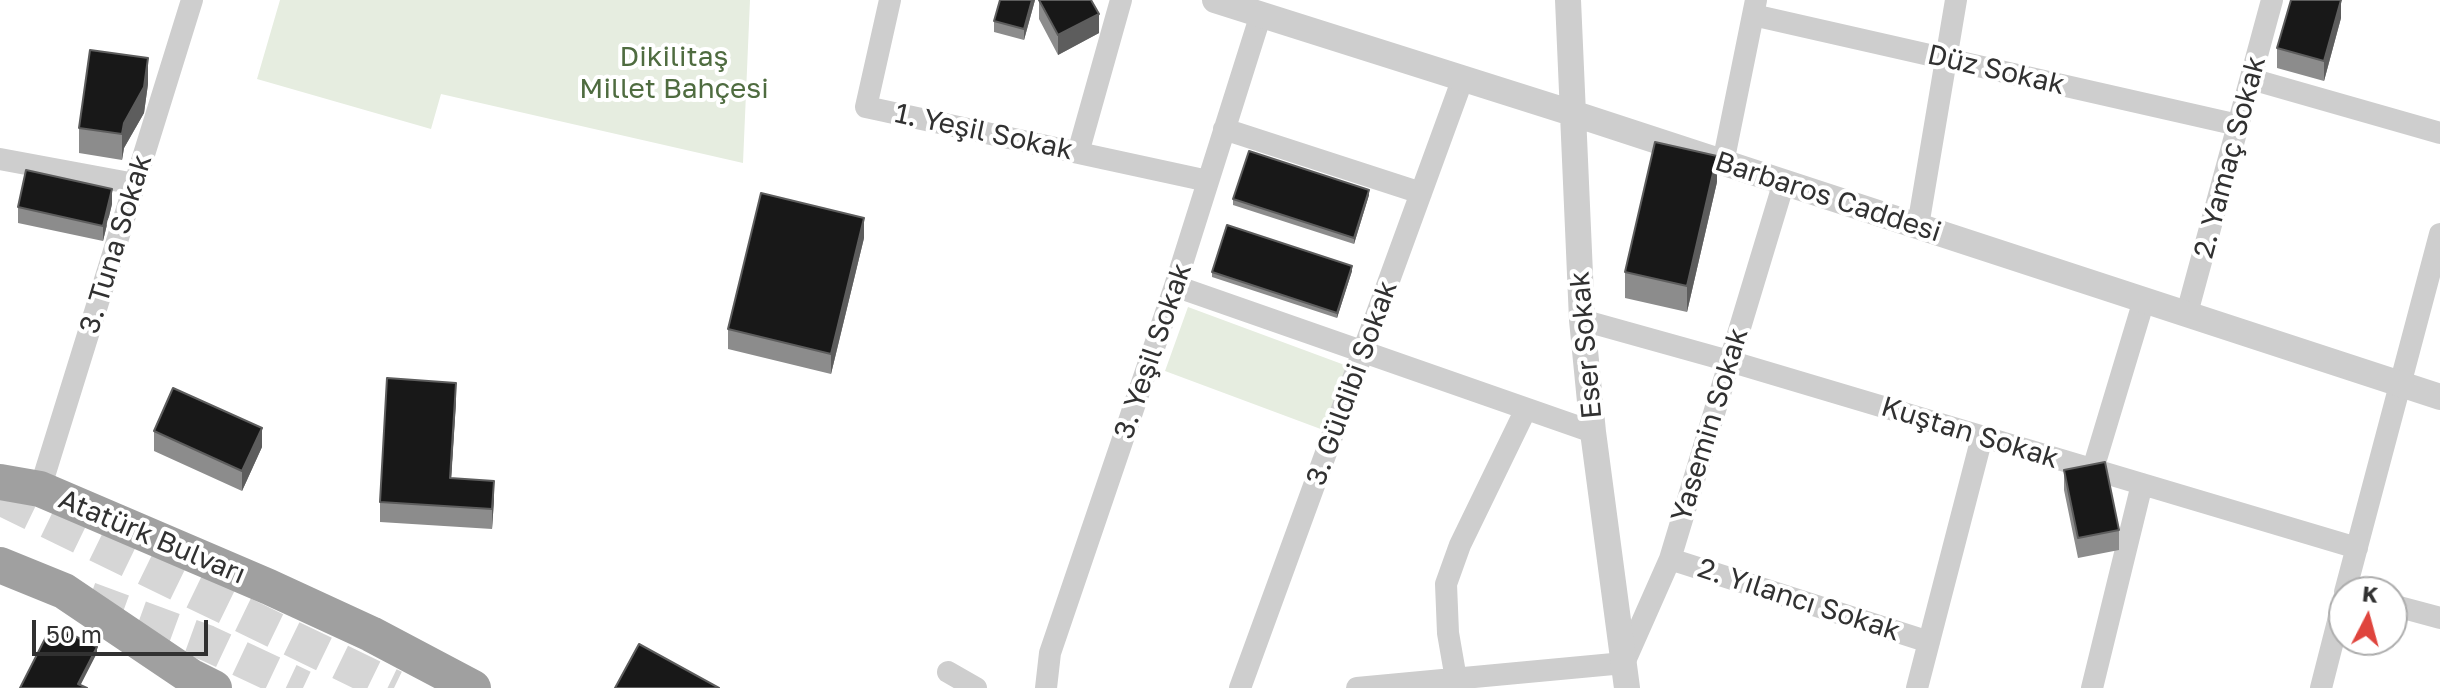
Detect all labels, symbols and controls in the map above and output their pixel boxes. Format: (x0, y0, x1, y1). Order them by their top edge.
street label: Düz Sokak (1924, 38, 2068, 102)
park label: Dikilitaş Millet Bahçesi (579, 40, 769, 106)
street label: 2. Yamaç Sokak (2187, 52, 2273, 262)
street label: 1. Yeşil Sokak (892, 97, 1076, 167)
street label: Barbaros Caddesi (1711, 145, 1945, 249)
street label: 3. Tuna Sokak (73, 150, 159, 338)
street label: 3. Yeşil Sokak (1107, 259, 1199, 443)
street label: Eser Sokak (1563, 270, 1609, 420)
street label: 3. Güldibi Sokak (1299, 276, 1405, 490)
street label: Yasemin Sokak (1665, 324, 1755, 526)
street label: Kuştan Sokak (1877, 390, 2063, 476)
street label: Atatürk Bulvarı (54, 483, 250, 591)
street label: 2. Yılancı Sokak (1694, 551, 1904, 649)
north arrow (2328, 576, 2408, 656)
text: K (2361, 579, 2380, 608)
scale bar (36, 604, 212, 654)
text: 50 m (46, 619, 102, 648)

